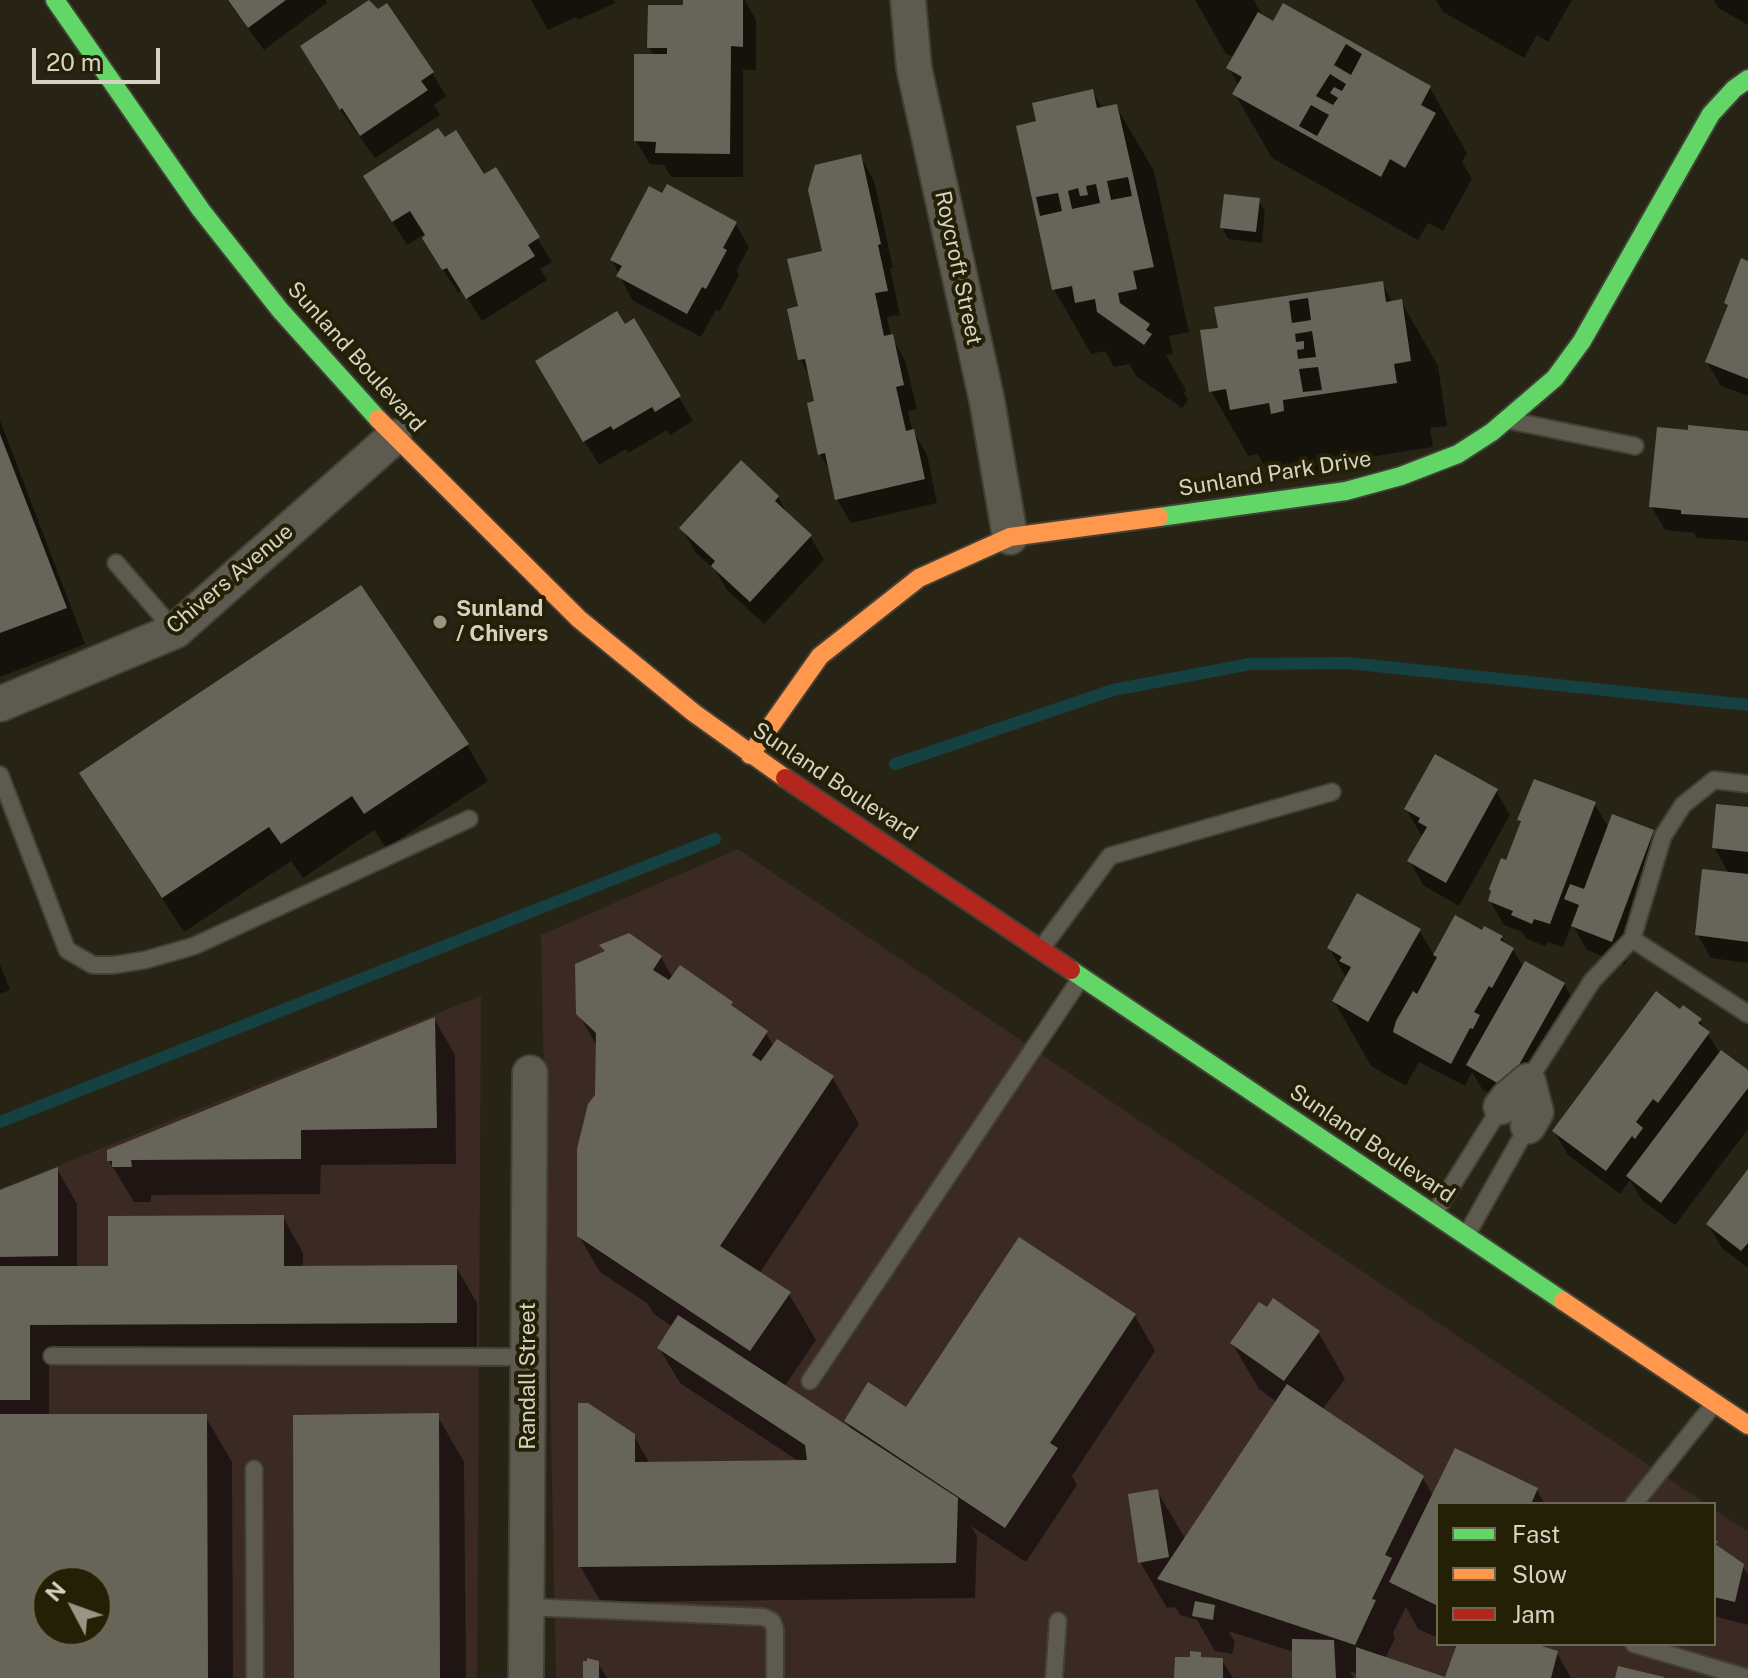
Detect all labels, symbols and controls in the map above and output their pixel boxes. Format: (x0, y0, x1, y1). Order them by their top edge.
scale bar (36, 32, 164, 82)
text: 20 m (46, 48, 102, 76)
street label: Roycroft Street (929, 189, 987, 347)
street label: Sunland Boulevard (282, 276, 430, 438)
street label: Sunland Park Drive (1177, 446, 1373, 502)
street label: Chivers Avenue (161, 518, 299, 640)
place label: Sunland / Chivers (456, 596, 548, 648)
marker: Sunland / Chivers (431, 613, 449, 631)
street label: Sunland Boulevard (747, 717, 923, 847)
street label: Sunland Boulevard (1284, 1079, 1460, 1209)
street label: Randall Street (515, 1302, 541, 1450)
legend (1436, 1502, 1716, 1646)
text: Fast (1512, 1520, 1560, 1548)
text: Slow (1512, 1560, 1567, 1588)
north arrow (32, 1566, 112, 1646)
text: N (40, 1577, 71, 1607)
text: Jam (1512, 1600, 1555, 1628)

